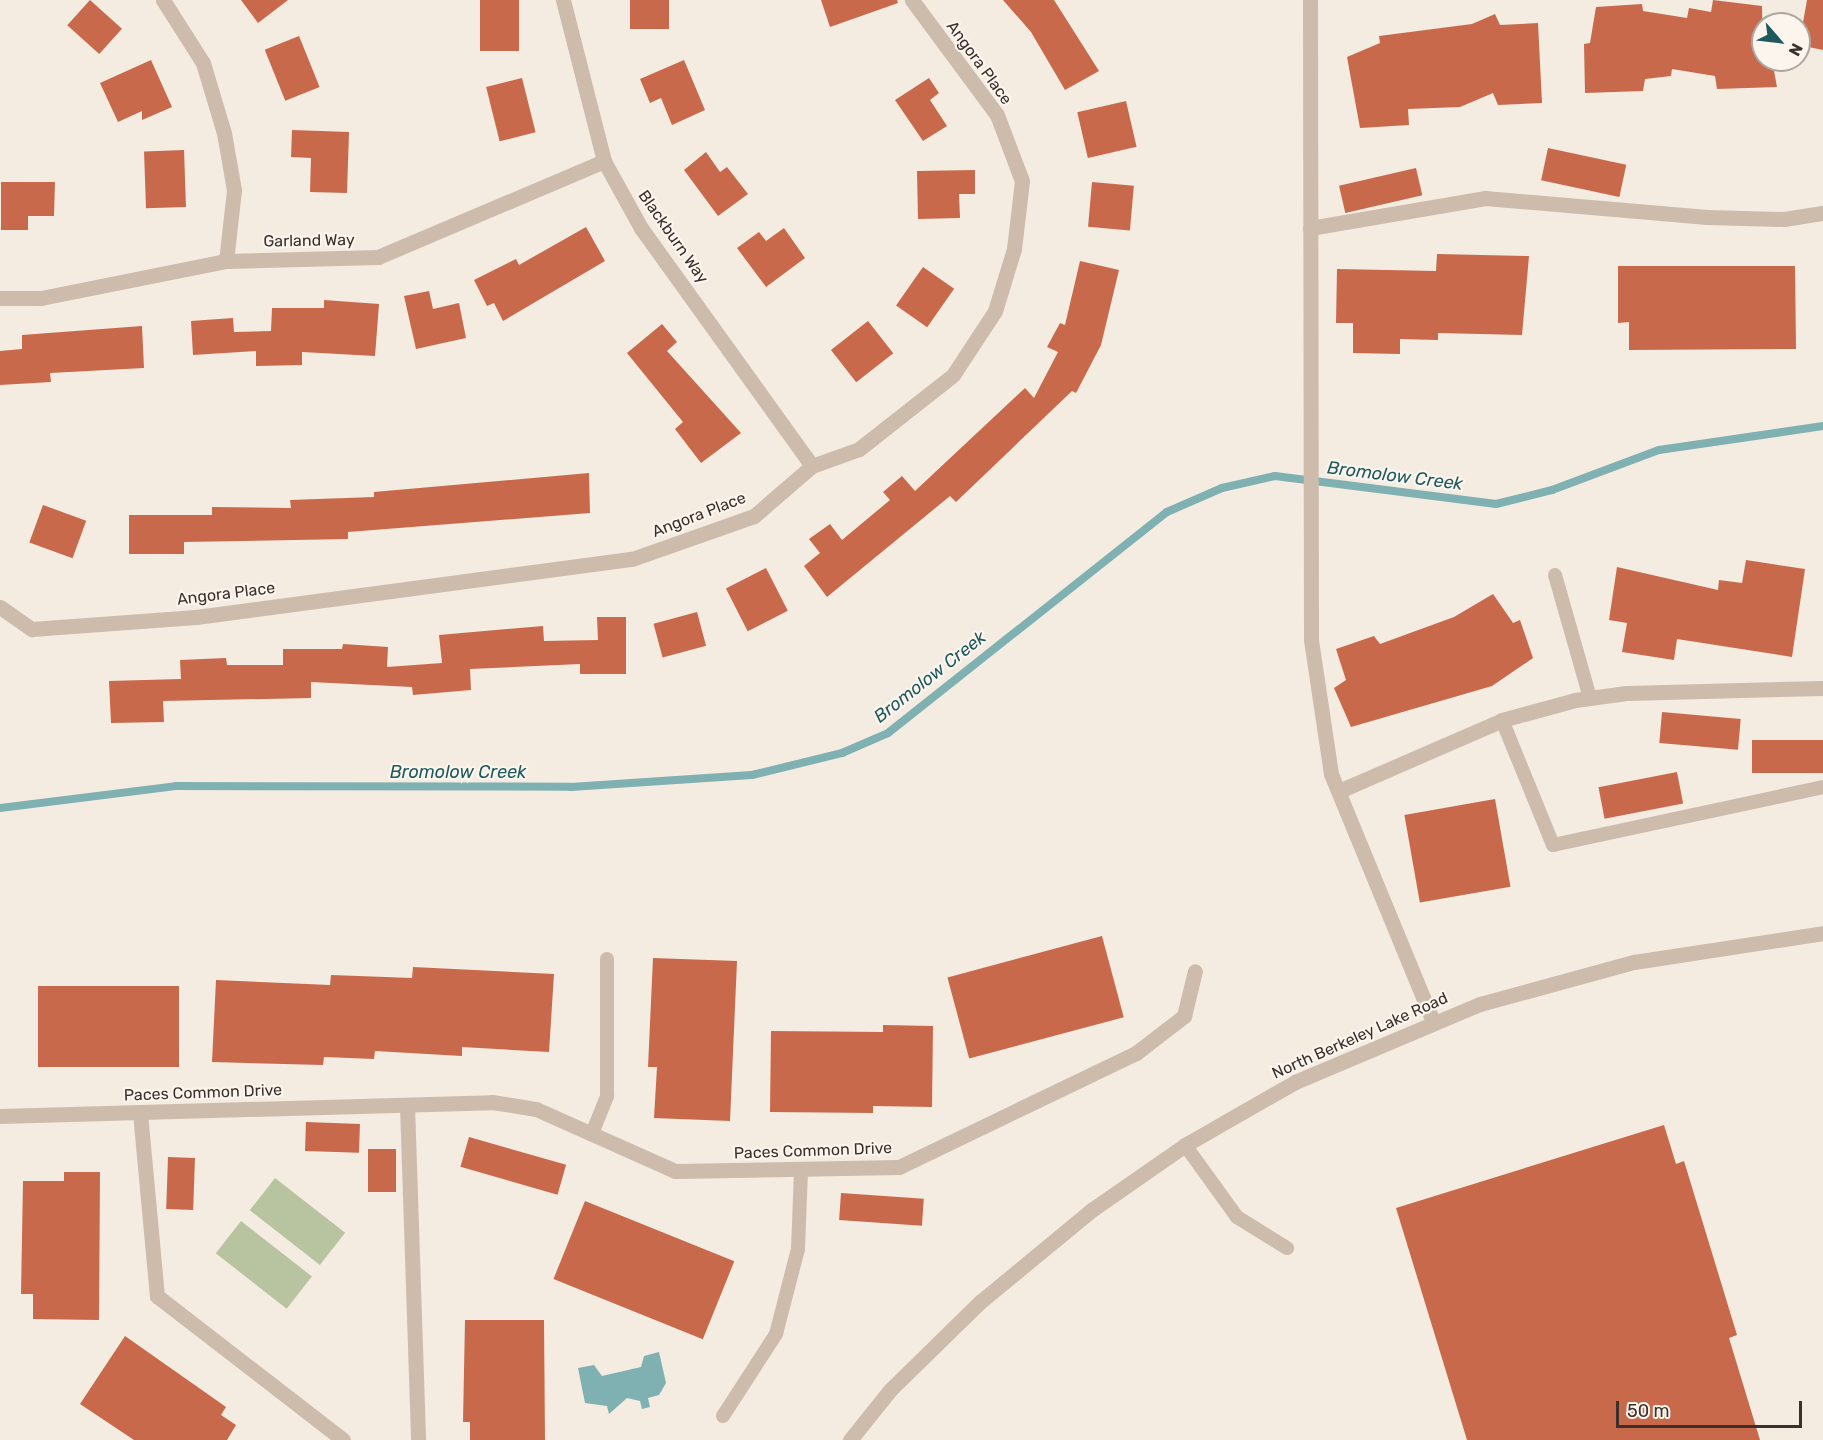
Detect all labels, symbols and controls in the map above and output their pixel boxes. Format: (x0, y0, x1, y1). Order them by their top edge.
north arrow (1751, 12, 1811, 72)
street label: Angora Place (942, 17, 1016, 109)
text: N (1784, 40, 1807, 59)
street label: Blackburn Way (634, 187, 712, 287)
street label: Garland Way (263, 231, 355, 251)
water label: Bromolow Creek (1326, 457, 1464, 495)
street label: Angora Place (650, 488, 748, 542)
street label: Angora Place (176, 578, 276, 610)
water label: Bromolow Creek (869, 626, 991, 728)
water label: Bromolow Creek (390, 761, 526, 783)
street label: North Berkeley Lake Road (1269, 988, 1451, 1084)
street label: Paces Common Drive (124, 1081, 282, 1105)
street label: Paces Common Drive (734, 1139, 892, 1163)
scale bar (1619, 1389, 1805, 1427)
text: 50 m (1627, 1400, 1670, 1422)

